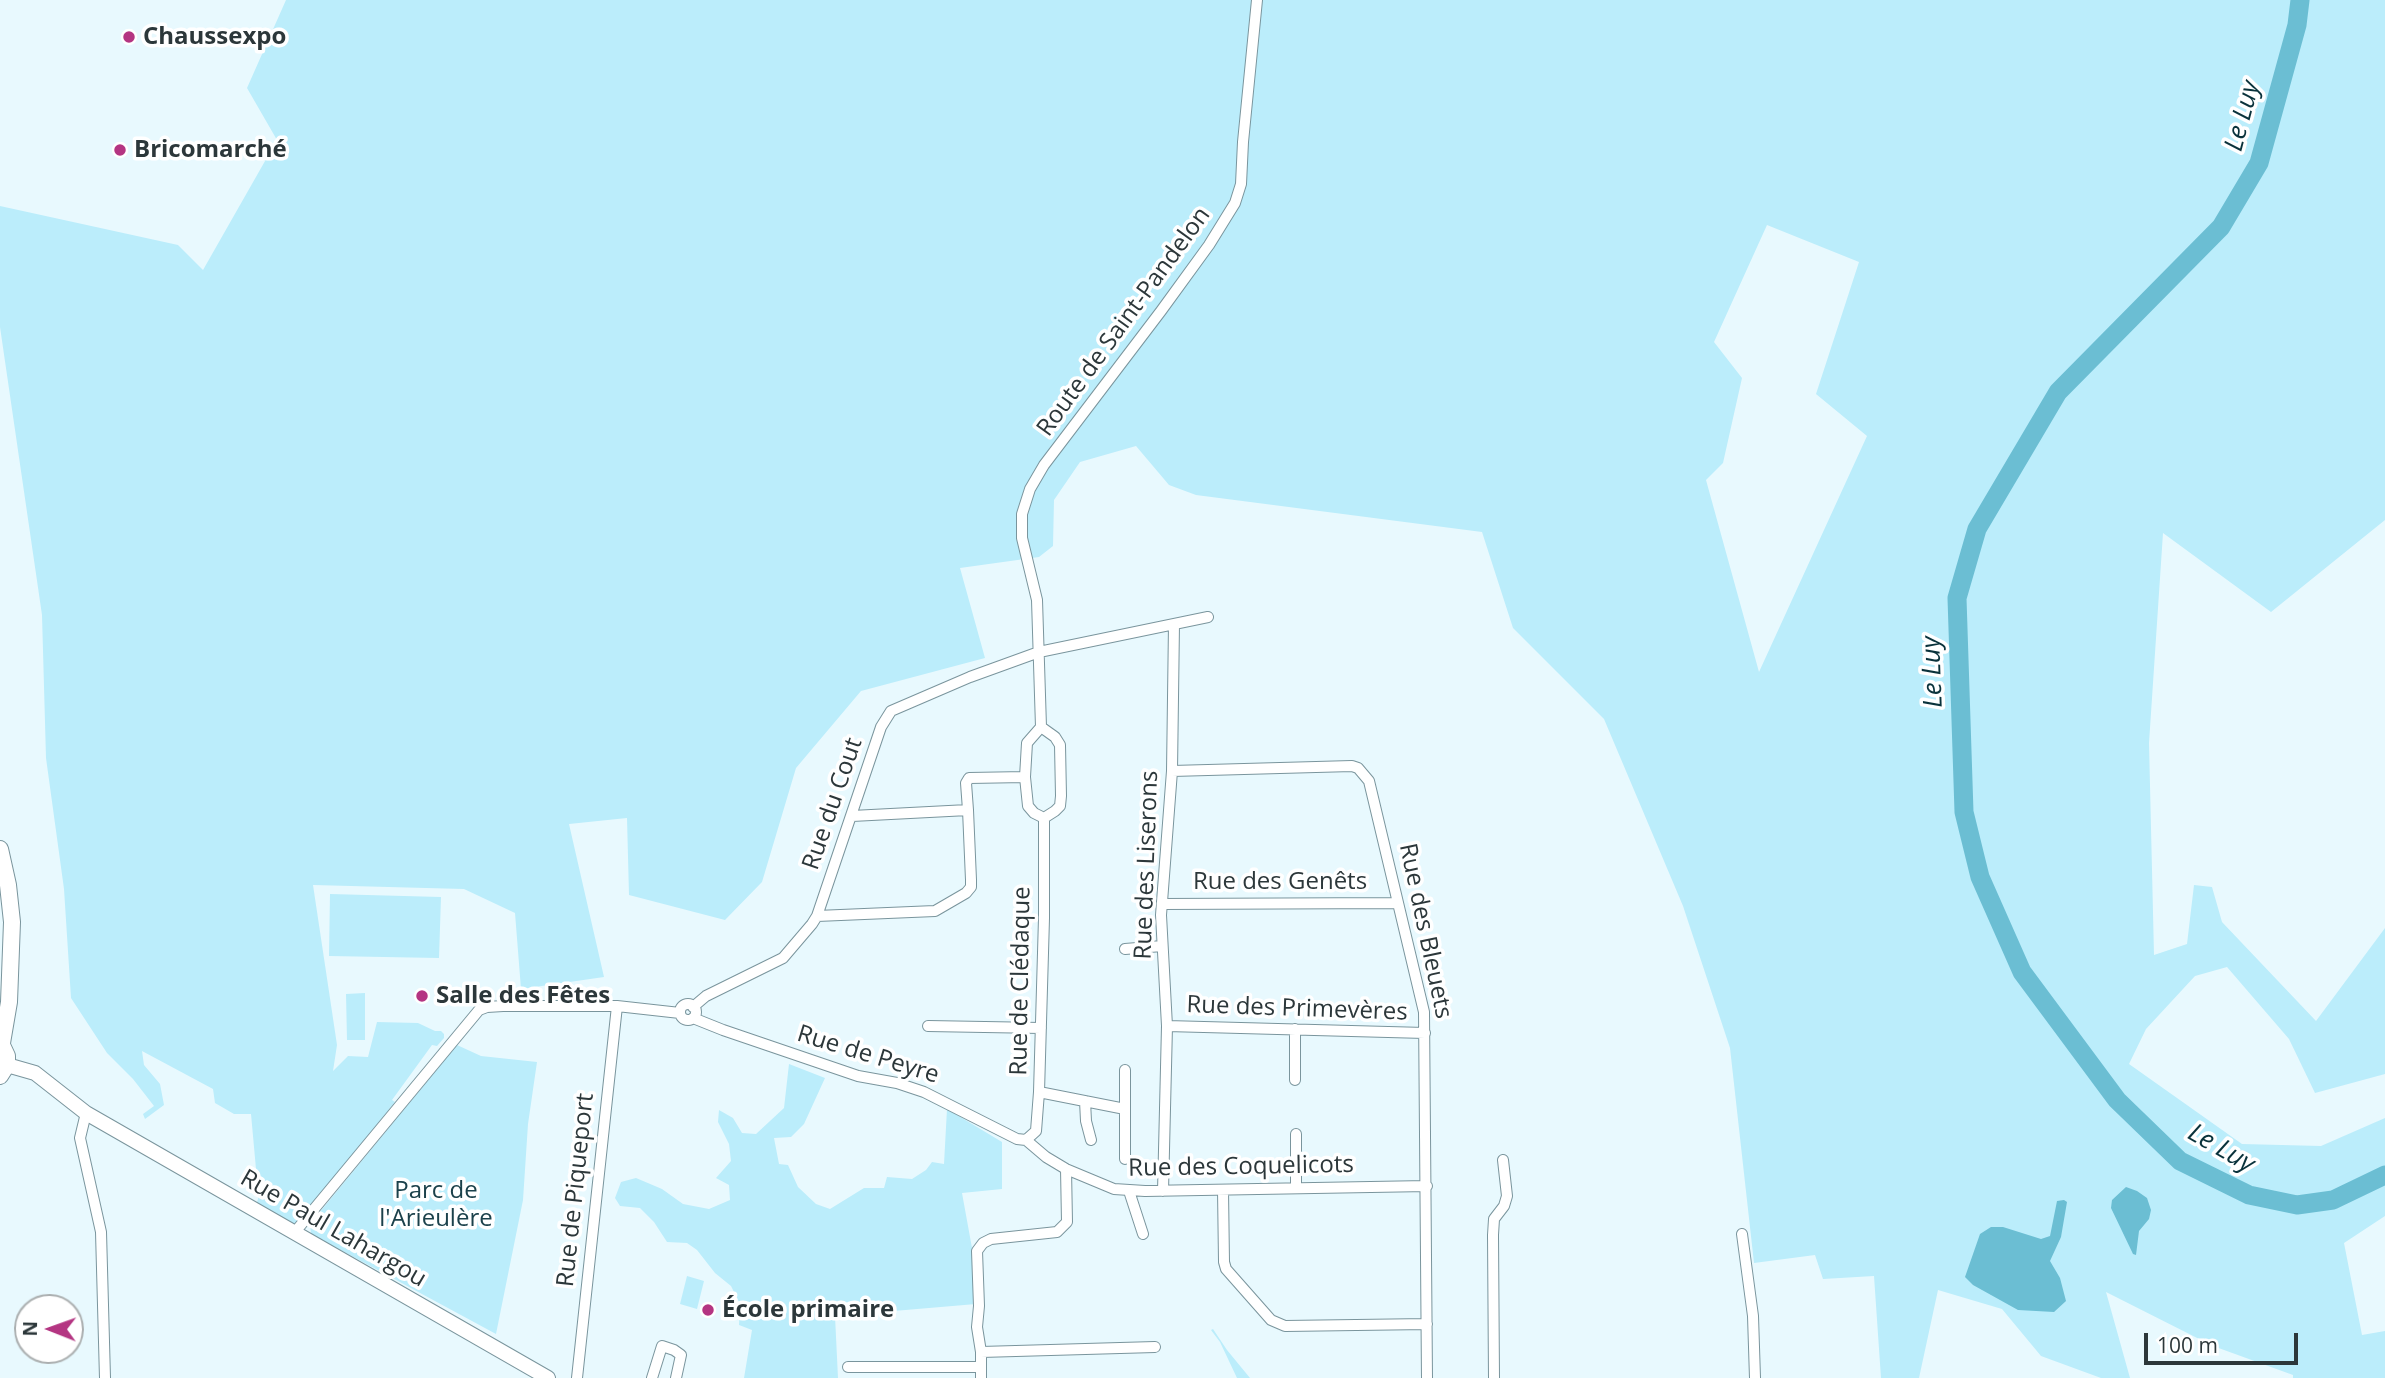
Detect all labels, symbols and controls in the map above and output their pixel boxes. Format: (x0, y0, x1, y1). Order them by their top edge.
place label: Chaussexpo (143, 23, 286, 51)
marker: Chaussexpo (121, 29, 137, 45)
water label: Le Luy (2219, 77, 2267, 155)
place label: Bricomarché (134, 136, 287, 164)
marker: Bricomarché (112, 142, 128, 158)
street label: Route de Saint-Pandelon (1031, 202, 1217, 442)
water label: Le Luy (1916, 636, 1950, 708)
street label: Rue du Cout (797, 734, 869, 874)
street label: Rue des Liserons (1129, 770, 1165, 960)
street label: Rue des Bleuets (1392, 841, 1458, 1021)
street label: Rue des Genêts (1193, 868, 1367, 896)
street label: Rue de Clédaque (1005, 886, 1037, 1076)
place label: Salle des Fêtes (436, 982, 610, 1010)
marker: Salle des Fêtes (414, 988, 430, 1004)
street label: Rue des Primevères (1186, 991, 1408, 1027)
street label: Rue de Peyre (794, 1020, 942, 1090)
street label: Rue de Piqueport (552, 1092, 600, 1288)
water label: Le Luy (2182, 1118, 2260, 1180)
street label: Rue des Coquelicots (1128, 1151, 1354, 1183)
street label: Rue Paul Lahargou (235, 1164, 431, 1294)
park label: Parc de l'Arieulère (379, 1177, 493, 1233)
north arrow (14, 1294, 84, 1364)
place label: École primaire (722, 1296, 894, 1324)
marker: École primaire (700, 1302, 716, 1318)
scale bar (2147, 1318, 2301, 1362)
text: N (17, 1321, 43, 1337)
text: 100 m (2157, 1331, 2218, 1359)

